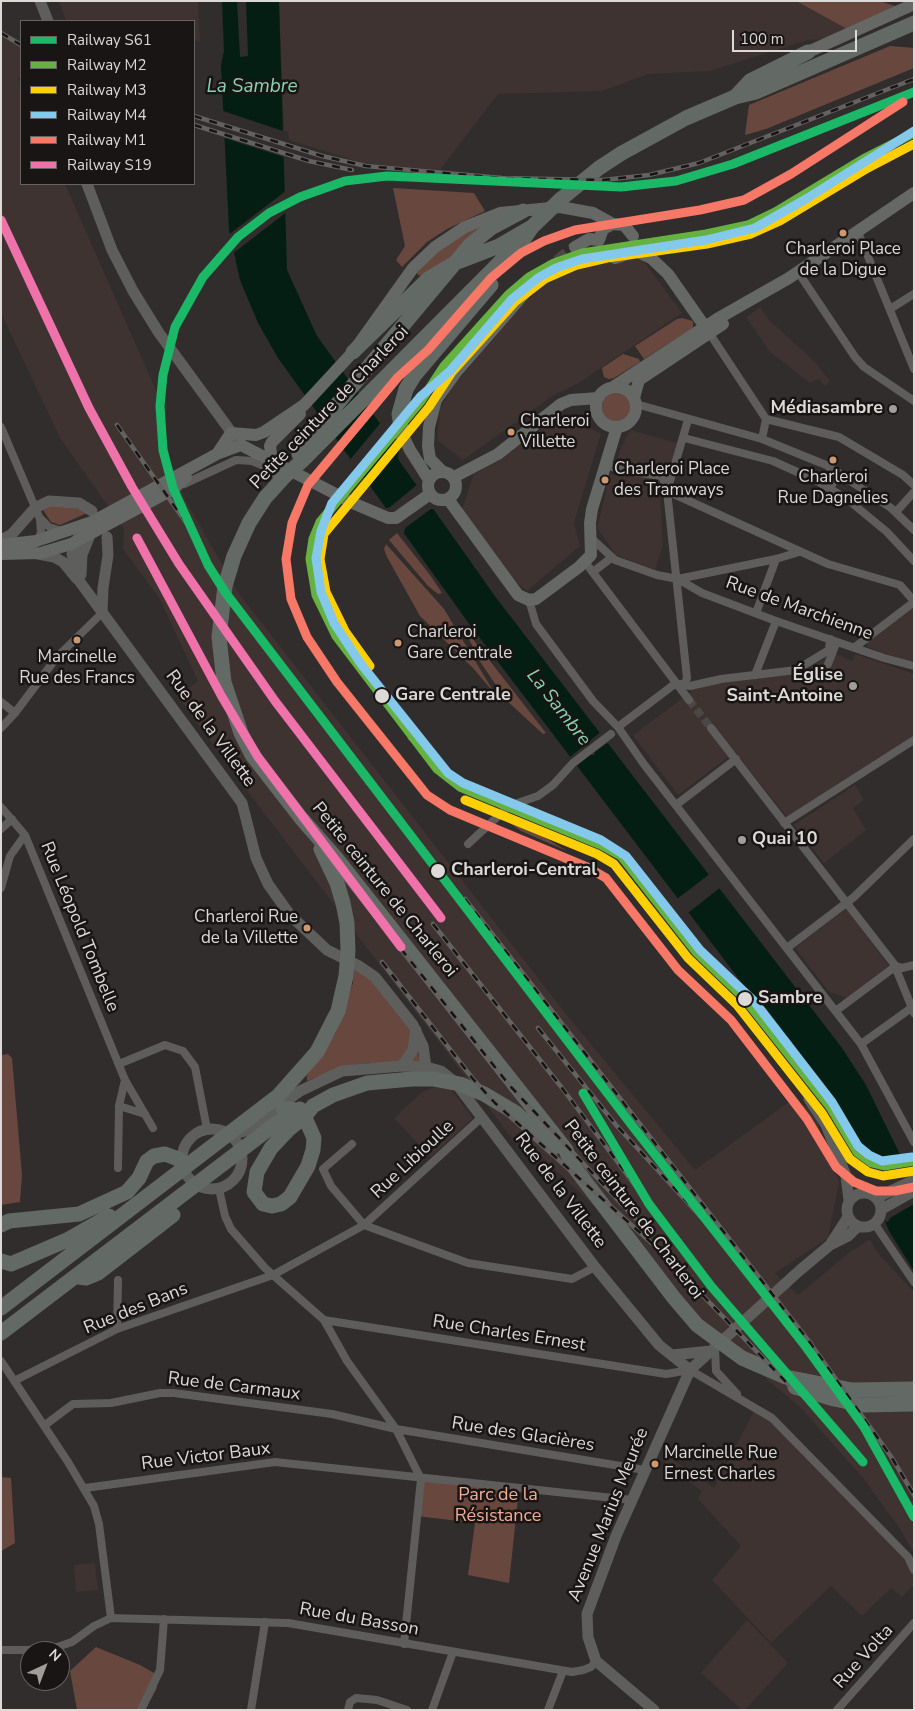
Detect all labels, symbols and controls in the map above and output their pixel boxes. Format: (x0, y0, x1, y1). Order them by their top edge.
legend (20, 20, 195, 185)
scale bar (735, 20, 860, 52)
text: 100 m (740, 29, 784, 49)
text: Railway S61 (67, 30, 152, 50)
text: Railway M2 (67, 55, 146, 75)
water label: La Sambre (206, 76, 298, 98)
text: Railway M3 (67, 80, 146, 100)
text: Railway M4 (67, 105, 146, 125)
text: Railway M1 (67, 130, 146, 150)
text: Railway S19 (67, 155, 152, 175)
marker: Charleroi Place de la Digue (838, 228, 848, 238)
place label: Charleroi Place de la Digue (785, 240, 901, 280)
street label: Petite ceinture de Charleroi (246, 322, 414, 494)
place label: Médiasambre (771, 398, 883, 420)
marker: Médiasambre (887, 403, 899, 415)
place label: Charleroi Villette (520, 412, 590, 452)
marker: Charleroi Villette (506, 427, 516, 437)
marker: Charleroi Rue Dagnelies (828, 455, 838, 465)
place label: Charleroi Place des Tramways (614, 460, 729, 500)
place label: Charleroi Rue Dagnelies (778, 468, 888, 508)
marker: Charleroi Place des Tramways (600, 475, 610, 485)
street label: Rue de Marchienne (723, 572, 875, 646)
place label: Charleroi Gare Centrale (407, 623, 512, 663)
marker: Marcinelle Rue des Francs (72, 635, 82, 645)
marker: Charleroi Gare Centrale (393, 638, 403, 648)
place label: Marcinelle Rue des Francs (19, 648, 135, 688)
water label: La Sambre (521, 665, 595, 751)
place label: Église Saint-Antoine (726, 665, 843, 708)
street label: Rue de la Villette (160, 666, 260, 792)
marker: Église Saint-Antoine (847, 680, 859, 692)
place label: Gare Centrale (395, 685, 511, 707)
marker: Gare Centrale (373, 687, 391, 705)
street label: Petite ceinture de Charleroi (307, 798, 461, 982)
place label: Quai 10 (752, 829, 817, 851)
marker: Quai 10 (736, 834, 748, 846)
street label: Rue Léopold Tombelle (35, 839, 123, 1015)
place label: Charleroi-Central (451, 860, 597, 882)
marker: Charleroi-Central (429, 862, 447, 880)
place label: Charleroi Rue de la Villette (194, 908, 298, 948)
marker: Charleroi Rue de la Villette (302, 923, 312, 933)
place label: Sambre (758, 988, 822, 1010)
marker: Sambre (736, 990, 754, 1008)
street label: Rue Libioulle (367, 1116, 459, 1204)
street label: Petite ceinture de Charleroi (559, 1116, 707, 1304)
street label: Rue de la Villette (510, 1129, 610, 1253)
street label: Rue des Bans (81, 1278, 191, 1340)
street label: Rue Charles Ernest (431, 1311, 587, 1357)
street label: Rue de Carmaux (167, 1368, 301, 1406)
street label: Rue des Glacières (450, 1413, 596, 1457)
street label: Avenue Marius Meurée (564, 1425, 654, 1605)
street label: Rue Victor Baux (140, 1438, 272, 1476)
place label: Marcinelle Rue Ernest Charles (664, 1444, 777, 1484)
marker: Marcinelle Rue Ernest Charles (650, 1459, 660, 1469)
park label: Parc de la Résistance (455, 1485, 541, 1528)
street label: Rue du Basson (298, 1599, 420, 1641)
street label: Rue Volta (830, 1621, 898, 1693)
north arrow (20, 1641, 70, 1691)
text: N (45, 1645, 65, 1666)

